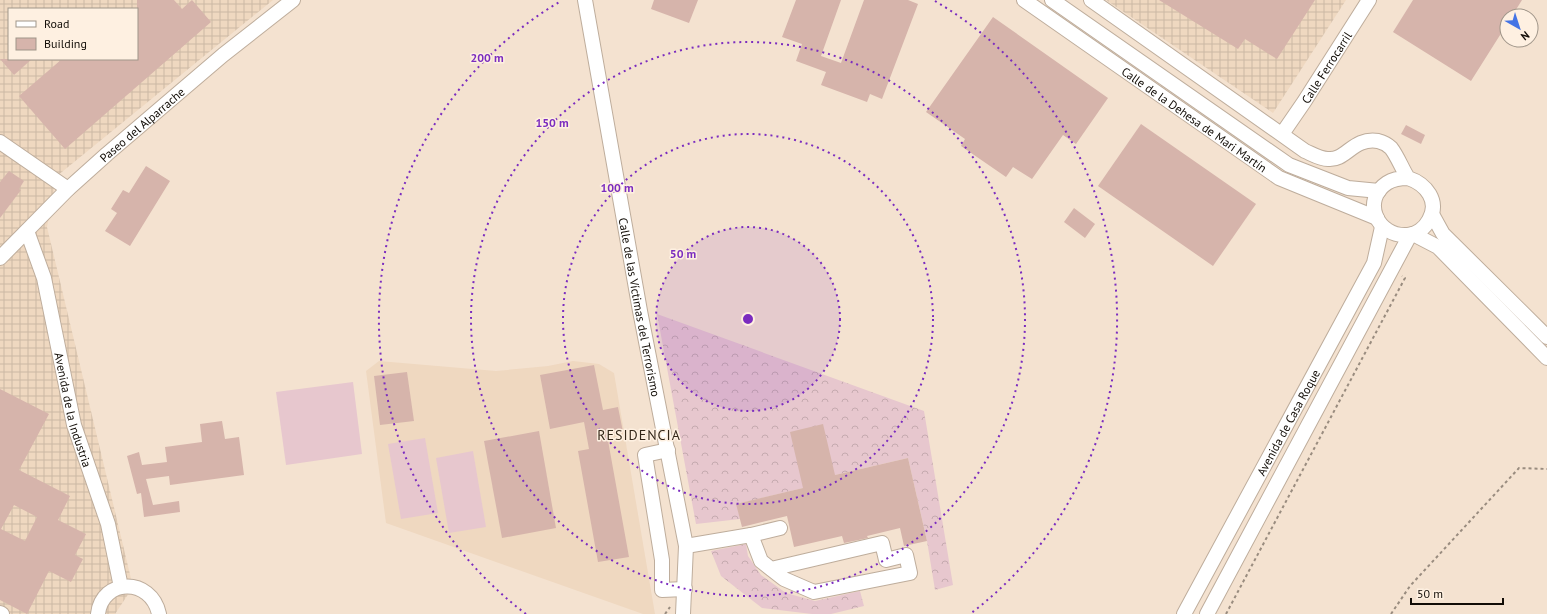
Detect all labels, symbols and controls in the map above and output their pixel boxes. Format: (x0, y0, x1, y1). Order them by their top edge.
legend (8, 8, 138, 60)
north arrow (1499, 8, 1539, 48)
text: Road (44, 16, 69, 31)
street label: Calle Ferrocarril (1298, 28, 1355, 106)
text: N (1518, 28, 1533, 43)
text: Building (44, 36, 87, 51)
text: 200 m (470, 50, 504, 65)
street label: Calle de la Dehesa de Mari Martín (1119, 63, 1270, 175)
street label: Paseo del Alparrache (96, 84, 187, 165)
text: 150 m (535, 115, 569, 130)
text: 100 m (600, 180, 634, 195)
street label: Calle de las Víctimas del Terrorismo (616, 216, 664, 398)
text: 50 m (670, 246, 696, 261)
centre of rings (741, 312, 755, 326)
street label: Avenida de la Industria (52, 351, 95, 469)
street label: Avenida de Casa Roque (1253, 367, 1323, 478)
district label: RESIDENCIA (597, 426, 681, 444)
scale bar (1411, 580, 1503, 606)
text: 50 m (1417, 586, 1443, 601)

